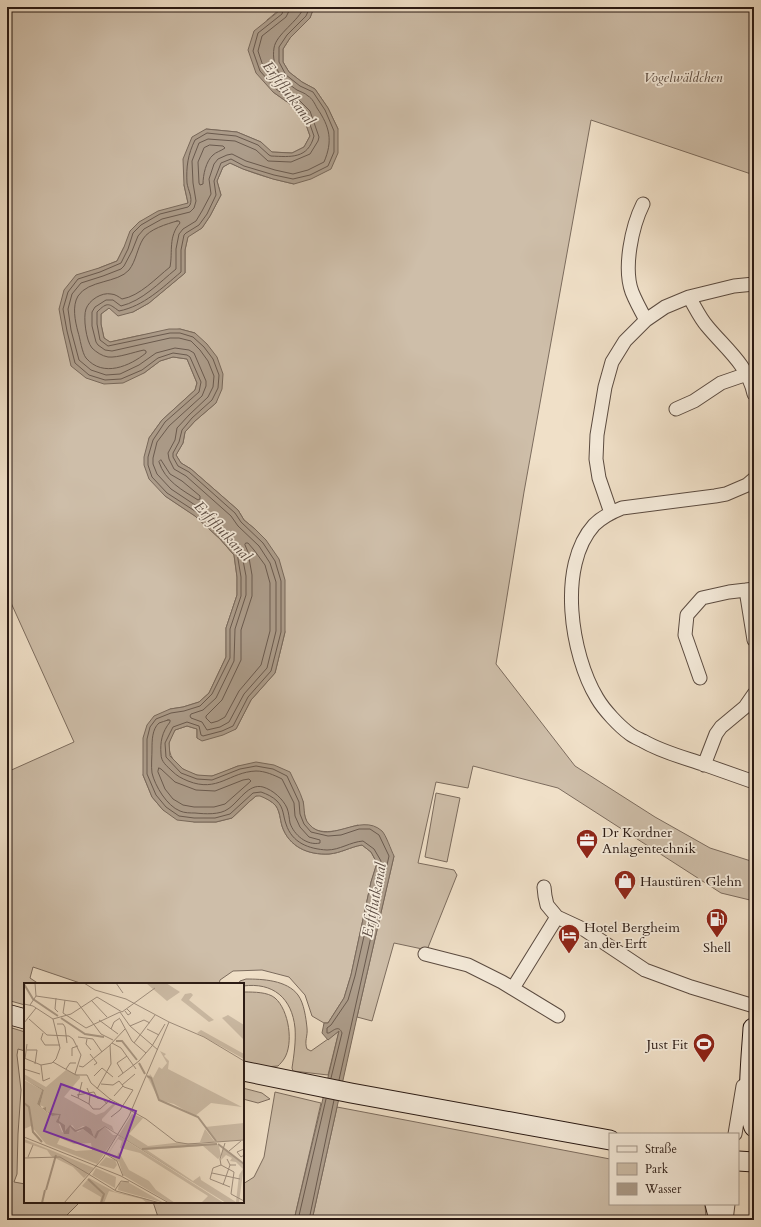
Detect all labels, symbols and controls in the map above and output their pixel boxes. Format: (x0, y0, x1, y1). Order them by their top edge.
water label: Erftflutkanal (258, 57, 320, 130)
park label: Vogelwäldchen (643, 68, 723, 87)
water label: Erftflutkanal (190, 496, 257, 566)
place label: Dr Kordner Anlagentechnik (602, 823, 696, 858)
office icon: Dr Kordner Anlagentechnik (574, 827, 600, 860)
water label: Erftflutkanal (357, 860, 391, 939)
shop icon: Haustüren Glehn (612, 868, 638, 901)
place label: Haustüren Glehn (640, 872, 742, 891)
fuel station icon: Shell (704, 906, 730, 939)
place label: Hotel Bergheim an der Erft (584, 918, 680, 953)
hotel icon: Hotel Bergheim an der Erft (556, 922, 582, 955)
place label: Shell (703, 938, 732, 957)
inset map (24, 983, 244, 1203)
sports icon: Just Fit (691, 1031, 717, 1064)
place label: Just Fit (644, 1035, 689, 1054)
legend (609, 1133, 739, 1205)
text: Straße (645, 1141, 677, 1157)
text: Park (645, 1161, 669, 1177)
text: Wasser (644, 1181, 682, 1197)

